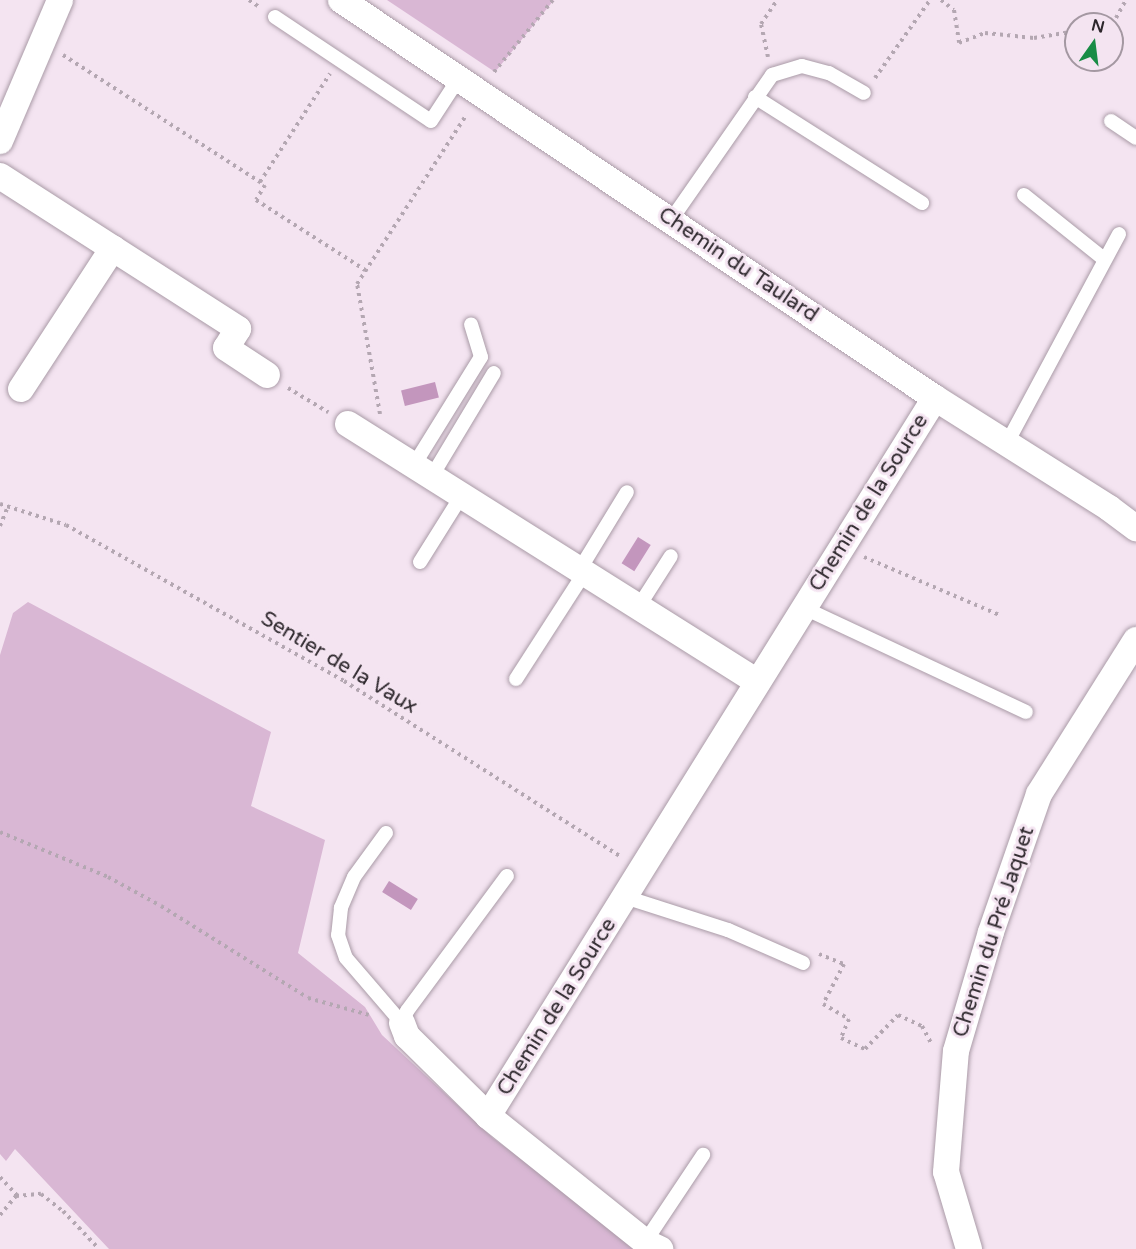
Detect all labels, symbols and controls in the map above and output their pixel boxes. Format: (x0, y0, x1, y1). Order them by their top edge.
north arrow (1064, 12, 1124, 72)
text: N (1089, 15, 1107, 38)
street label: Chemin du Taulard (653, 202, 823, 328)
street label: Chemin de la Source (804, 410, 934, 596)
street label: Sentier de la Vaux (256, 606, 422, 720)
street label: Chemin du Pré Jaquet (948, 823, 1040, 1041)
street label: Chemin de la Source (492, 914, 622, 1100)

